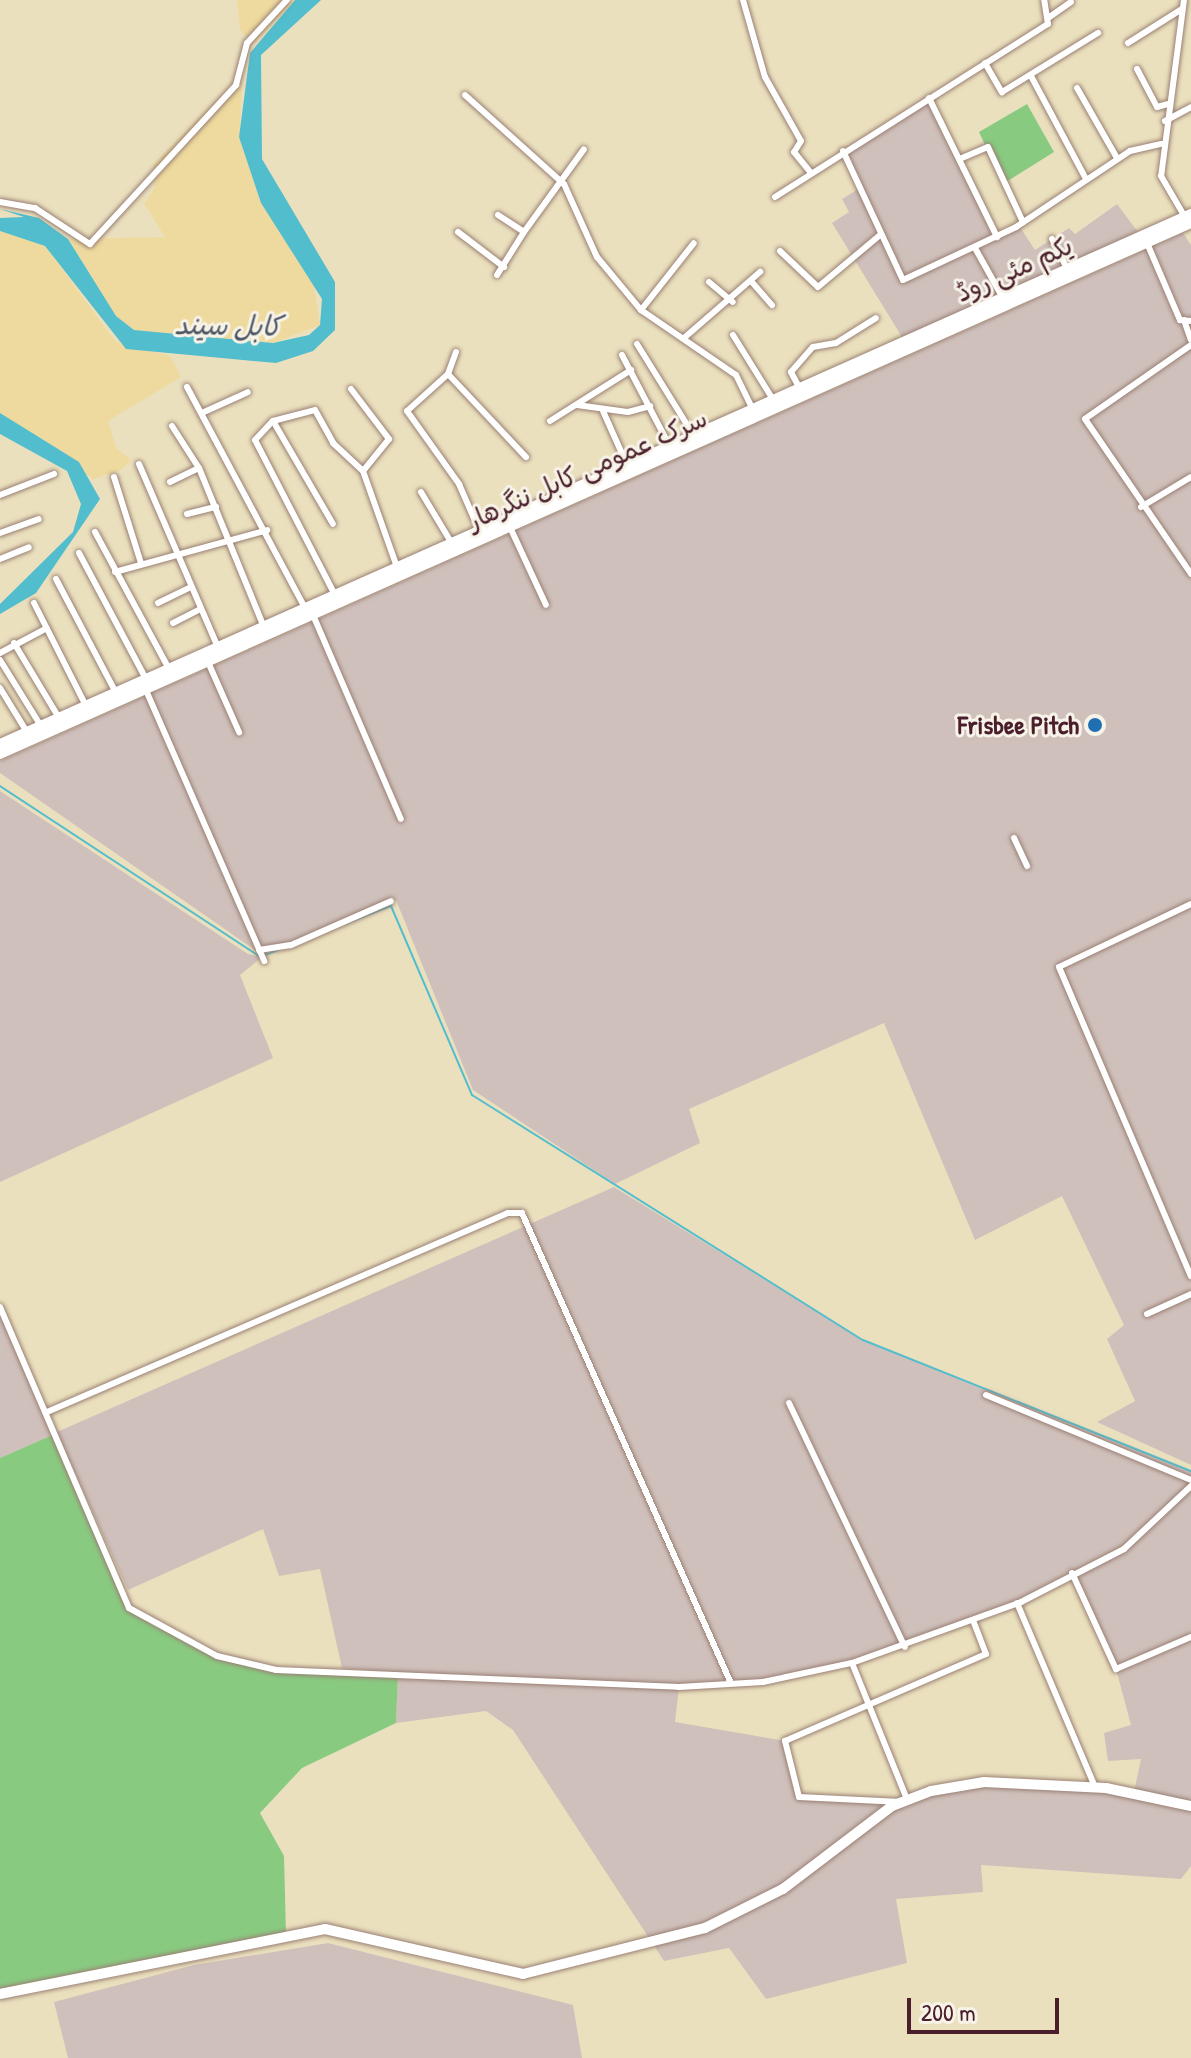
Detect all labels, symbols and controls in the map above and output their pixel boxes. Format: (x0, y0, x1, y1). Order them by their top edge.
street label: یکم مئی روڈ (951, 229, 1077, 309)
water label: کابل سيند (174, 307, 282, 343)
street label: سرک عمومی کابل ننگرهار (462, 402, 712, 536)
place label: Frisbee Pitch (958, 709, 1079, 741)
marker: Frisbee Pitch (1086, 716, 1104, 734)
scale bar (911, 1982, 1063, 2032)
text: 200 m (921, 1996, 976, 2028)

